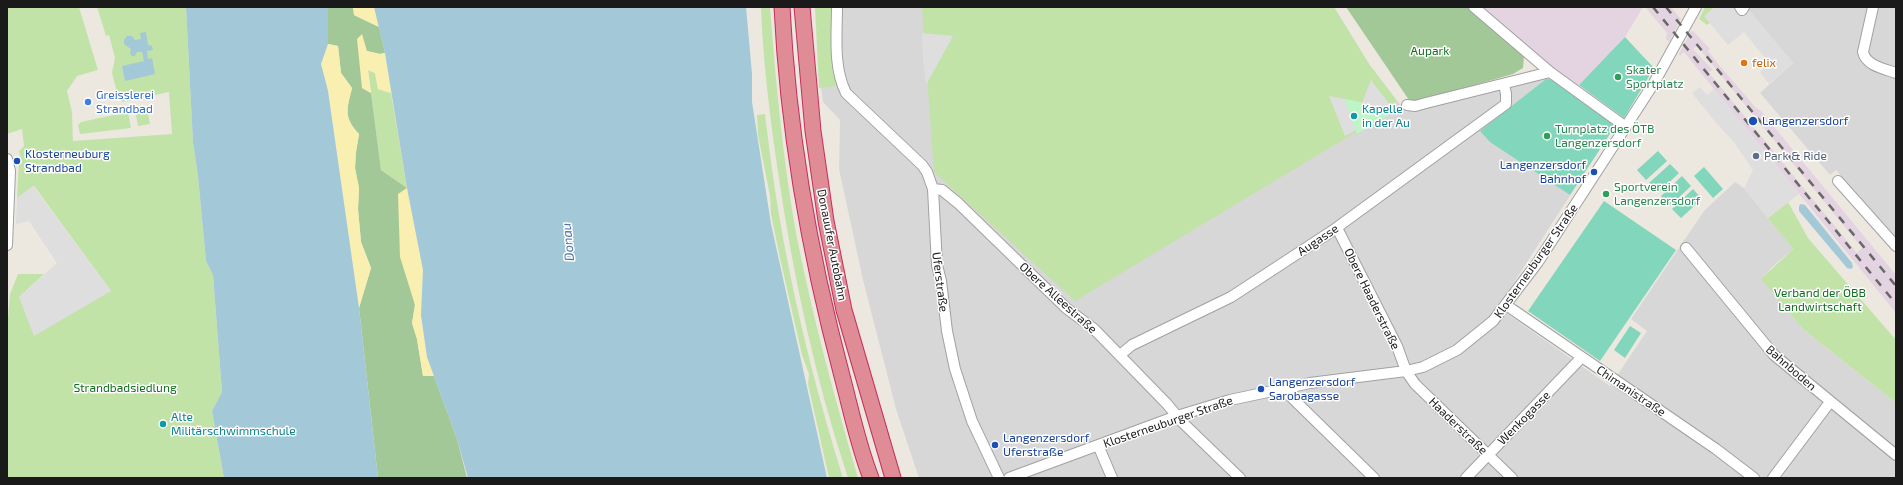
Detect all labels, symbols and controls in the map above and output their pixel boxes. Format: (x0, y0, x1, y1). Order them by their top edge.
park label: Aupark (1411, 44, 1449, 58)
place label: felix (1752, 56, 1776, 70)
marker: felix (1739, 58, 1749, 68)
place label: Skater Sportplatz (1626, 63, 1684, 91)
marker: Skater Sportplatz (1613, 72, 1623, 82)
place label: Greisslerei Strandbad (96, 88, 154, 116)
marker: Greisslerei Strandbad (83, 97, 93, 107)
place label: Kapelle in der Au (1362, 102, 1410, 130)
marker: Kapelle in der Au (1349, 111, 1359, 121)
place label: Langenzersdorf (1762, 114, 1848, 128)
marker: Langenzersdorf (1747, 115, 1759, 127)
place label: Turnplatz des ÖTB Langenzersdorf (1555, 122, 1654, 150)
marker: Turnplatz des ÖTB Langenzersdorf (1542, 131, 1552, 141)
place label: Klosterneuburg Strandbad (25, 147, 110, 175)
place label: Park & Ride (1764, 149, 1827, 163)
marker: Park & Ride (1751, 151, 1761, 161)
marker: Klosterneuburg Strandbad (12, 156, 22, 166)
place label: Langenzersdorf Bahnhof (1500, 158, 1586, 186)
marker: Langenzersdorf Bahnhof (1589, 167, 1599, 177)
place label: Sportverein Langenzersdorf (1614, 180, 1700, 208)
street label: Donauufer Autobahn (814, 188, 850, 302)
marker: Sportverein Langenzersdorf (1601, 189, 1611, 199)
street label: Klosterneuburger Straße (1491, 201, 1581, 321)
street label: Augasse (1295, 221, 1341, 259)
water label: Donau (559, 222, 577, 262)
street label: Obere Haaderstraße (1341, 246, 1403, 352)
street label: Uferstraße (929, 251, 951, 313)
street label: Obere Alleestraße (1016, 259, 1100, 337)
park label: Verband der ÖBB Landwirtschaft (1774, 286, 1866, 314)
street label: Bahnboden (1763, 342, 1819, 394)
street label: Chimanistraße (1594, 363, 1668, 419)
place label: Langenzersdorf Sarobagasse (1269, 375, 1355, 403)
park label: Strandbadsiedlung (73, 381, 177, 395)
marker: Langenzersdorf Sarobagasse (1256, 384, 1266, 394)
street label: Wenkogasse (1495, 388, 1553, 448)
street label: Klosterneuburger Straße (1101, 393, 1235, 451)
street label: Haaderstraße (1426, 394, 1490, 458)
place label: Alte Militärschwimmschule (171, 410, 296, 438)
marker: Alte Militärschwimmschule (158, 419, 168, 429)
place label: Langenzersdorf Uferstraße (1003, 431, 1089, 459)
marker: Langenzersdorf Uferstraße (990, 440, 1000, 450)

